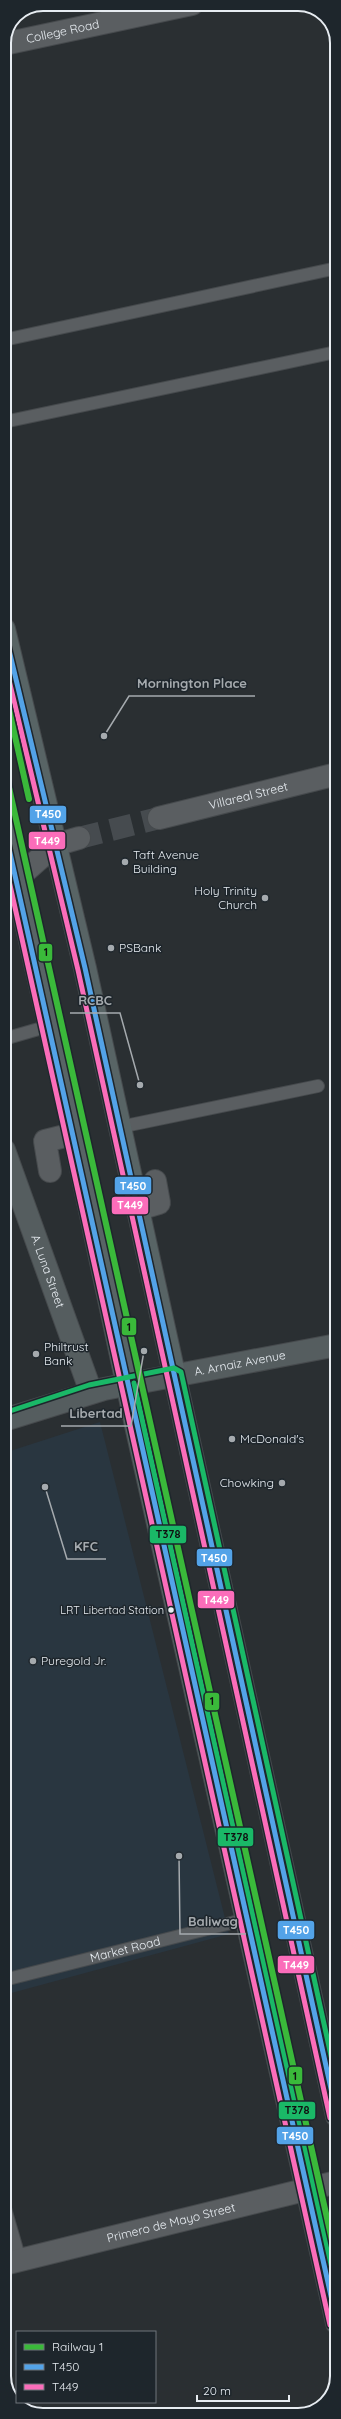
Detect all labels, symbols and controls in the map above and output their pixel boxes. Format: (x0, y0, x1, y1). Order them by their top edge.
street label: College Road (25, 16, 101, 46)
callout: Mornington Place (129, 671, 255, 696)
text: Mornington Place (137, 675, 247, 691)
street label: Villareal Street (207, 778, 289, 812)
line badge: T450 (29, 805, 67, 824)
text: T450 (35, 807, 61, 821)
line badge: T449 (28, 831, 66, 850)
text: T449 (34, 834, 60, 848)
place label: Taft Avenue Building (133, 847, 199, 876)
marker: Taft Avenue Building (120, 857, 130, 867)
place label: Holy Trinity Church (194, 883, 257, 912)
marker: Holy Trinity Church (260, 893, 270, 903)
place label: PSBank (119, 940, 161, 955)
line badge: 1 (38, 943, 53, 962)
marker: PSBank (106, 943, 116, 953)
text: 1 (44, 945, 48, 959)
callout: RCBC (70, 988, 120, 1013)
text: RCBC (78, 992, 112, 1008)
line badge: T450 (114, 1176, 152, 1195)
text: T450 (120, 1179, 146, 1193)
line badge: T449 (111, 1196, 149, 1215)
text: T449 (117, 1198, 143, 1212)
street label: A. Luna Street (28, 1233, 68, 1310)
line badge: 1 (121, 1317, 137, 1336)
text: 1 (127, 1320, 131, 1334)
place label: Philtrust Bank (44, 1339, 88, 1368)
street label: A. Arnaiz Avenue (193, 1347, 287, 1379)
marker: Philtrust Bank (31, 1349, 41, 1359)
callout: Libertad (61, 1401, 131, 1426)
text: Libertad (69, 1405, 123, 1421)
place label: McDonald's (240, 1431, 305, 1446)
marker: McDonald's (227, 1434, 237, 1444)
place label: Chowking (220, 1475, 274, 1490)
marker: Chowking (277, 1478, 287, 1488)
line badge: T378 (149, 1525, 187, 1544)
text: T378 (156, 1527, 180, 1541)
callout: KFC (67, 1534, 106, 1559)
text: KFC (74, 1538, 98, 1554)
line badge: T450 (196, 1548, 233, 1567)
text: T450 (201, 1551, 227, 1565)
line badge: T449 (197, 1590, 235, 1609)
text: T449 (203, 1593, 229, 1607)
place label: LRT Libertad Station (60, 1603, 164, 1617)
marker: LRT Libertad Station (166, 1605, 176, 1615)
place label: Puregold Jr. (41, 1653, 106, 1668)
marker: Puregold Jr. (28, 1656, 38, 1666)
line badge: 1 (204, 1692, 220, 1711)
text: 1 (210, 1694, 214, 1708)
line badge: T378 (217, 1827, 254, 1847)
text: T378 (224, 1830, 248, 1844)
callout: Baliwag (180, 1909, 246, 1934)
text: Baliwag (188, 1913, 238, 1929)
line badge: T450 (277, 1920, 315, 1940)
text: T450 (283, 1923, 309, 1937)
street label: Market Road (88, 1933, 162, 1965)
line badge: T449 (277, 1955, 315, 1974)
text: T449 (283, 1958, 309, 1972)
line badge: 1 (288, 2066, 303, 2085)
text: 1 (293, 2069, 297, 2083)
line badge: T378 (278, 2101, 316, 2120)
text: T378 (285, 2103, 309, 2117)
line badge: T450 (276, 2126, 314, 2145)
text: T450 (282, 2129, 308, 2143)
street label: Primero de Mayo Street (105, 2199, 237, 2245)
legend (16, 2331, 156, 2403)
text: Railway 1 (52, 2339, 103, 2354)
text: T450 (52, 2359, 79, 2374)
scale bar (197, 2377, 289, 2403)
text: T449 (52, 2379, 79, 2394)
text: 20 m (203, 2383, 231, 2398)

